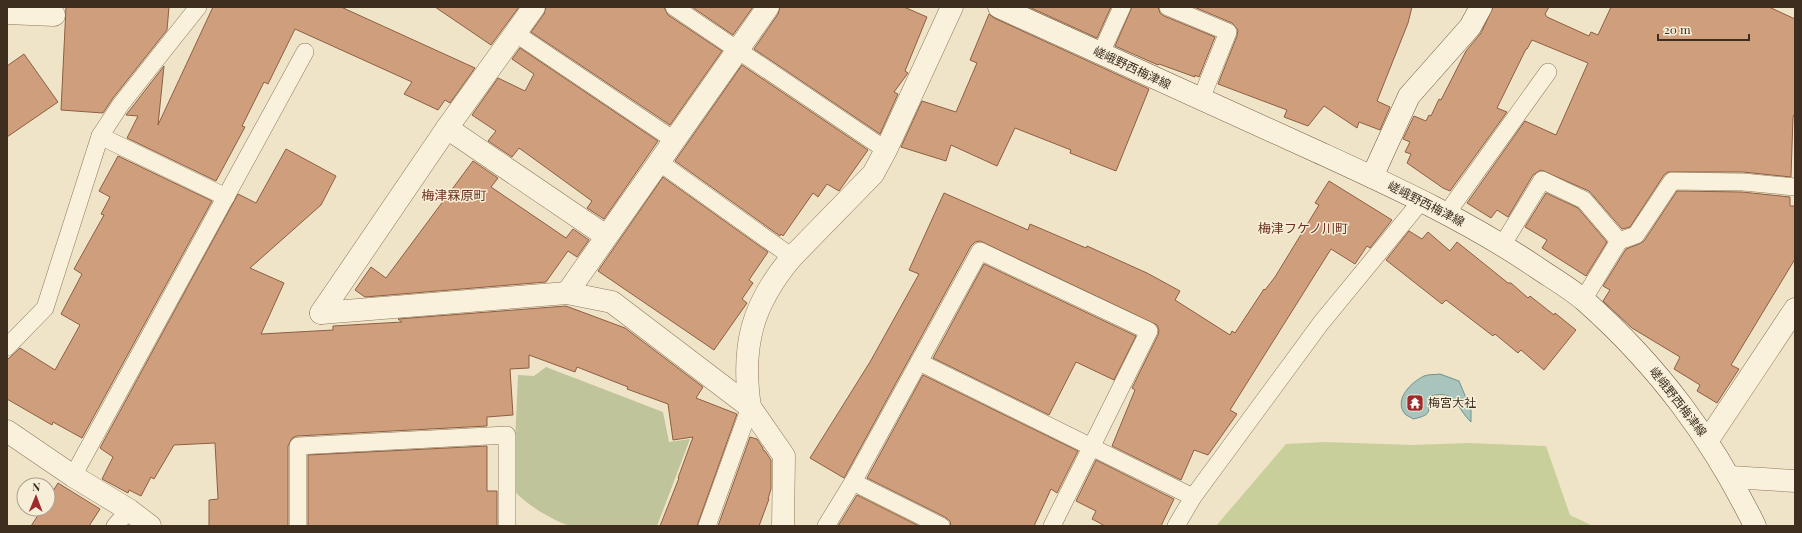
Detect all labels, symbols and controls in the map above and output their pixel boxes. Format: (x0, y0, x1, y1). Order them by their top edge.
scale bar (1658, 16, 1749, 42)
text: 20 m (1664, 21, 1691, 37)
street label: 嵯峨野西梅津線 (1091, 42, 1174, 92)
street label: 嵯峨野西梅津線 (1385, 177, 1468, 229)
district label: 梅津罧原町 (421, 186, 487, 203)
district label: 梅津フケノ川町 (1258, 219, 1348, 236)
street label: 嵯峨野西梅津線 (1647, 363, 1711, 439)
temple icon: 梅宮大社 (1405, 393, 1425, 413)
place label: 梅宮大社 (1428, 394, 1476, 410)
north arrow (16, 477, 56, 517)
text: N (32, 479, 40, 494)

